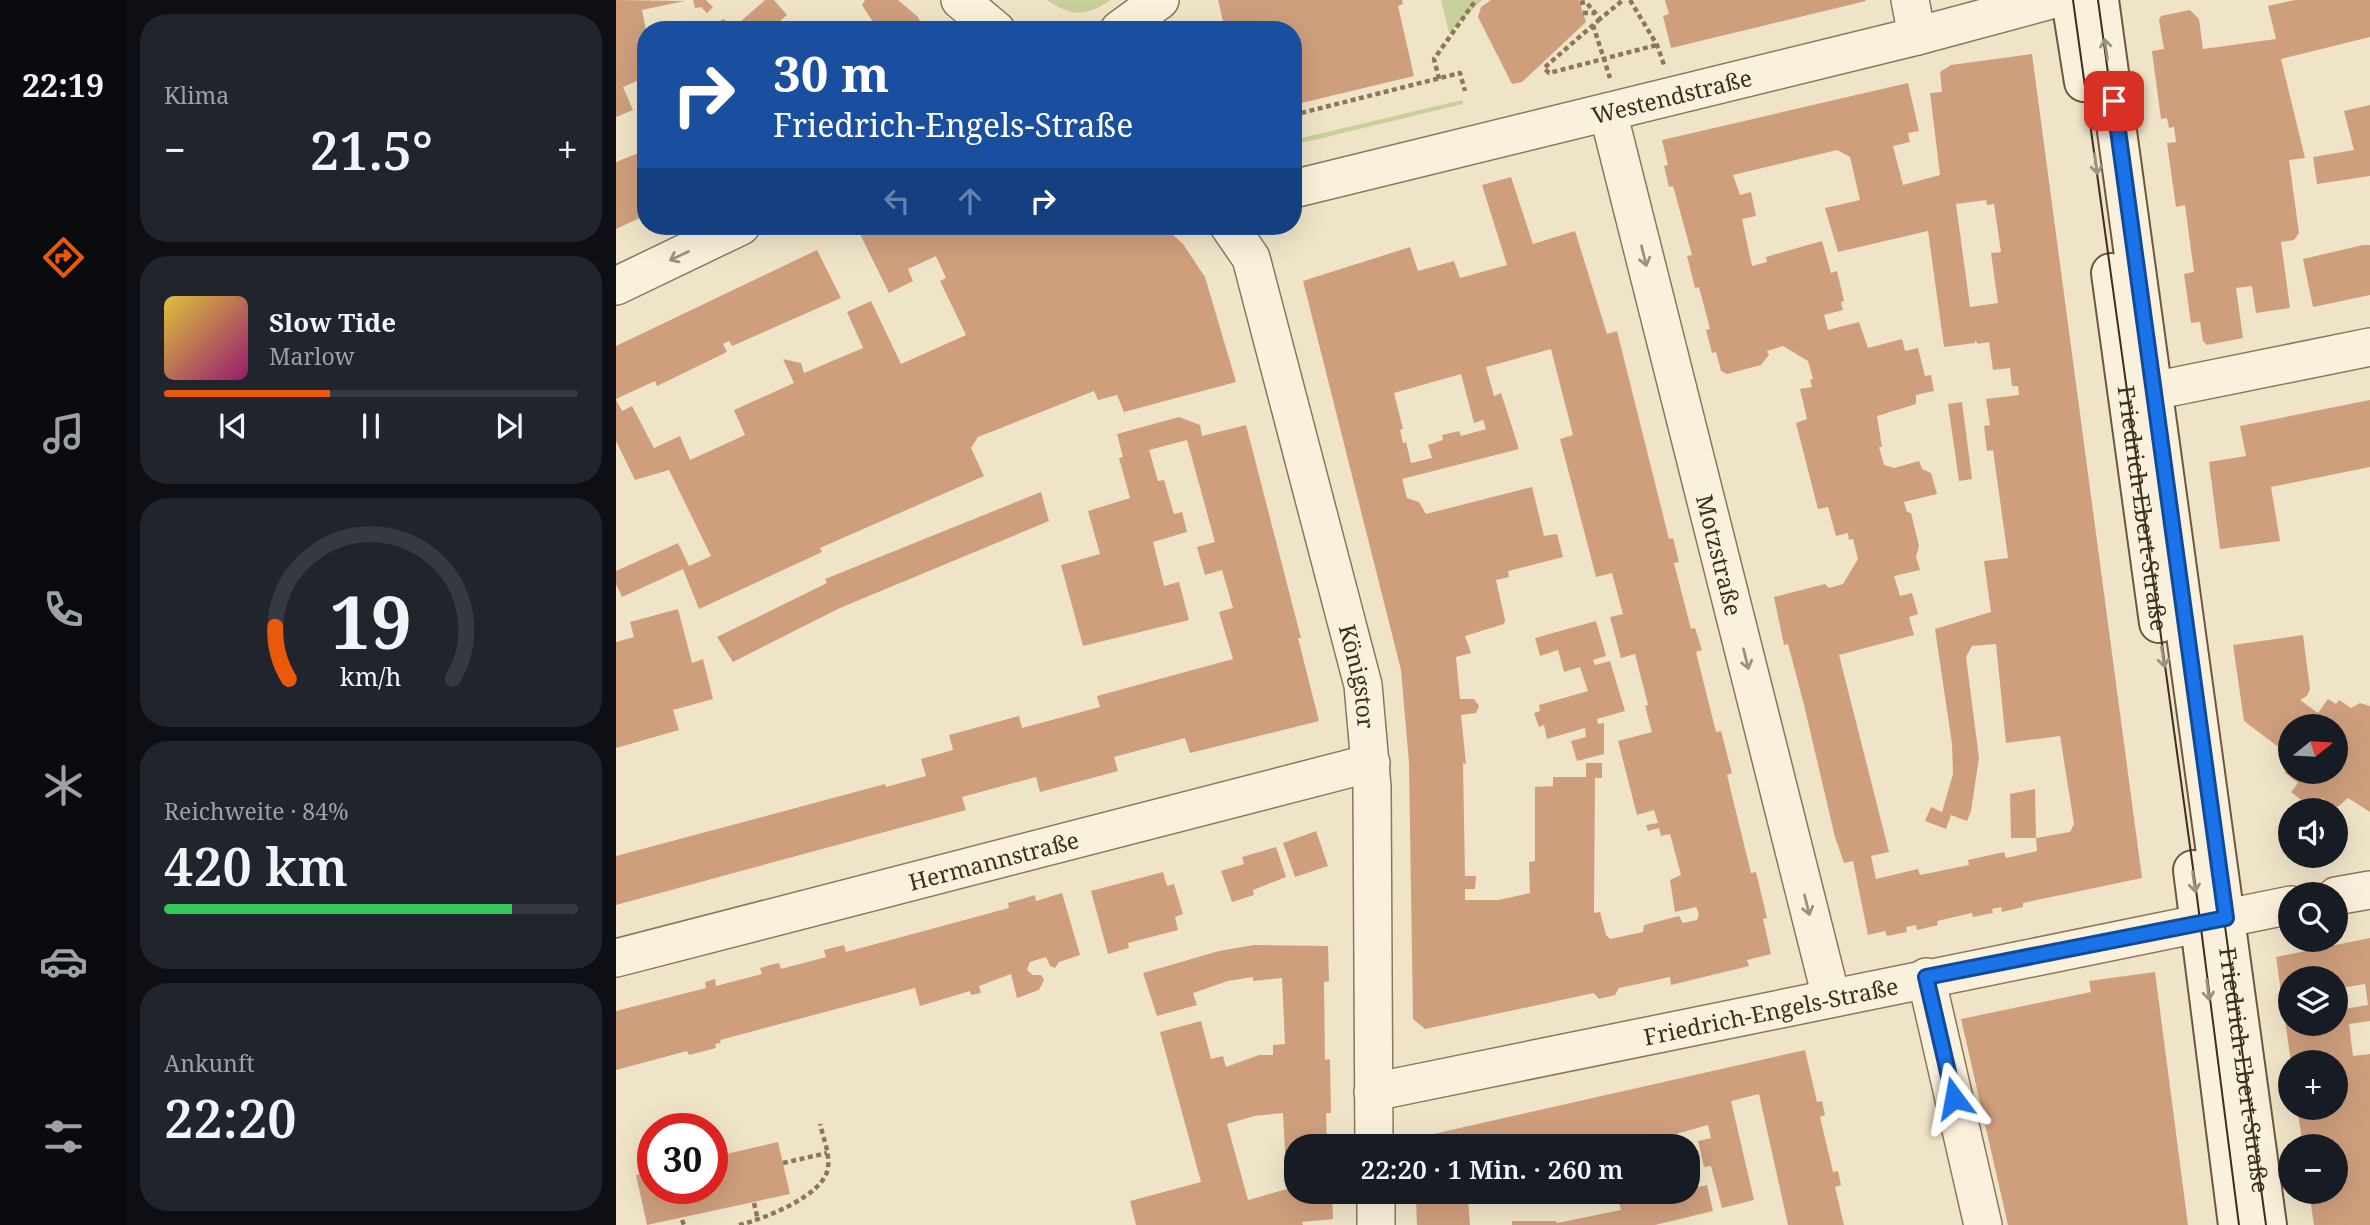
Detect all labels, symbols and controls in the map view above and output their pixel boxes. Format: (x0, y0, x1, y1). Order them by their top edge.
one-way arrow (2100, 38, 2113, 61)
text: 30 m (773, 40, 889, 106)
icon: right (658, 49, 749, 140)
street label: Westendstraße (1588, 61, 1755, 131)
text: 22:19 (22, 63, 104, 106)
pin (2084, 71, 2144, 131)
text: Klima (164, 79, 229, 111)
icon: arrive (2095, 82, 2133, 120)
text: Friedrich-Engels-Straße (773, 103, 1133, 146)
text: 21.5° (310, 114, 433, 185)
text: − (164, 123, 186, 175)
text: + (557, 123, 578, 175)
one-way arrow (2090, 153, 2103, 175)
icon: left (878, 182, 916, 220)
icon: ahead (951, 182, 989, 220)
icon: right (1024, 182, 1062, 220)
icon: directions (39, 233, 88, 282)
one-way arrow (1638, 244, 1651, 267)
one-way arrow (669, 249, 690, 263)
text: Slow Tide (269, 304, 396, 340)
text: Marlow (269, 340, 355, 372)
street label: Friedrich-Ebert-Straße (2110, 383, 2176, 633)
icon: previous (214, 407, 252, 445)
icon: pause (352, 407, 390, 445)
icon: next (490, 407, 528, 445)
icon: music (39, 409, 88, 458)
street label: Motzstraße (1689, 491, 1750, 619)
text: 19 (330, 571, 412, 670)
icon: phone (39, 585, 88, 634)
street label: Königstor (1332, 621, 1383, 730)
one-way arrow (2157, 645, 2170, 668)
one-way arrow (1740, 647, 1753, 670)
text: km/h (340, 658, 402, 692)
north arrow (2278, 714, 2348, 784)
map controls (2278, 714, 2348, 1204)
icon: climate (39, 761, 88, 810)
text: Reichweite · 84% (164, 795, 349, 827)
button: sound (2278, 798, 2348, 868)
street label: Hermannstraße (905, 823, 1082, 898)
text: 420 km (164, 830, 348, 901)
one-way arrow (2188, 870, 2201, 893)
button: search (2278, 882, 2348, 952)
one-way arrow (1802, 894, 1815, 916)
icon: car (39, 937, 88, 986)
street label: Friedrich-Ebert-Straße (2212, 945, 2277, 1195)
button: layers (2278, 966, 2348, 1036)
street label: Friedrich-Engels-Straße (1641, 969, 1901, 1053)
one-way arrow (2202, 979, 2215, 1001)
text: Ankunft (164, 1047, 255, 1079)
button: + (2278, 1050, 2348, 1120)
position arrow (1917, 1061, 1991, 1135)
text: 22:20 (164, 1082, 297, 1153)
icon: filters (39, 1112, 88, 1161)
speed limit sign: 30 (637, 1113, 728, 1204)
button: − (2278, 1134, 2348, 1204)
text: 22:20 · 1 Min. · 260 m (1361, 1151, 1623, 1187)

